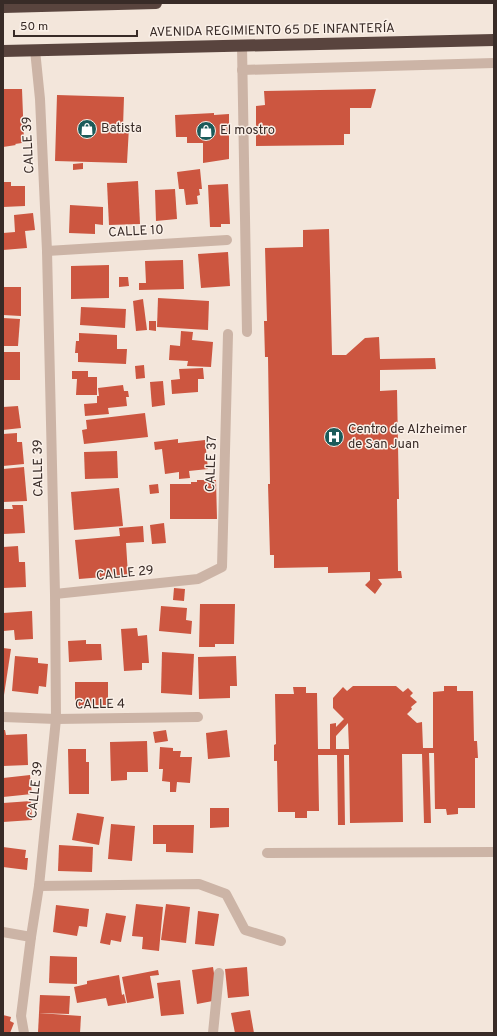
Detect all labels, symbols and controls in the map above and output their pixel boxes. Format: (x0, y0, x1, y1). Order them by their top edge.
scale bar (14, 12, 137, 38)
text: 50 m (20, 19, 48, 35)
street label: AVENIDA REGIMIENTO 65 DE INFANTERÍA (149, 19, 395, 41)
street label: CALLE 39 (20, 116, 38, 174)
shop icon: Batista (76, 118, 98, 140)
shop icon: El mostro (195, 120, 217, 142)
place label: Batista (101, 121, 142, 137)
place label: El mostro (220, 123, 275, 139)
street label: CALLE 10 (108, 223, 164, 241)
place label: Centro de Alzheimer de San Juan (348, 422, 467, 453)
hospital icon: Centro de Alzheimer de San Juan (323, 426, 345, 448)
street label: CALLE 37 (203, 435, 221, 493)
street label: CALLE 39 (31, 439, 47, 497)
street label: CALLE 29 (95, 563, 155, 585)
street label: CALLE 4 (75, 697, 125, 713)
street label: CALLE 39 (25, 761, 47, 819)

